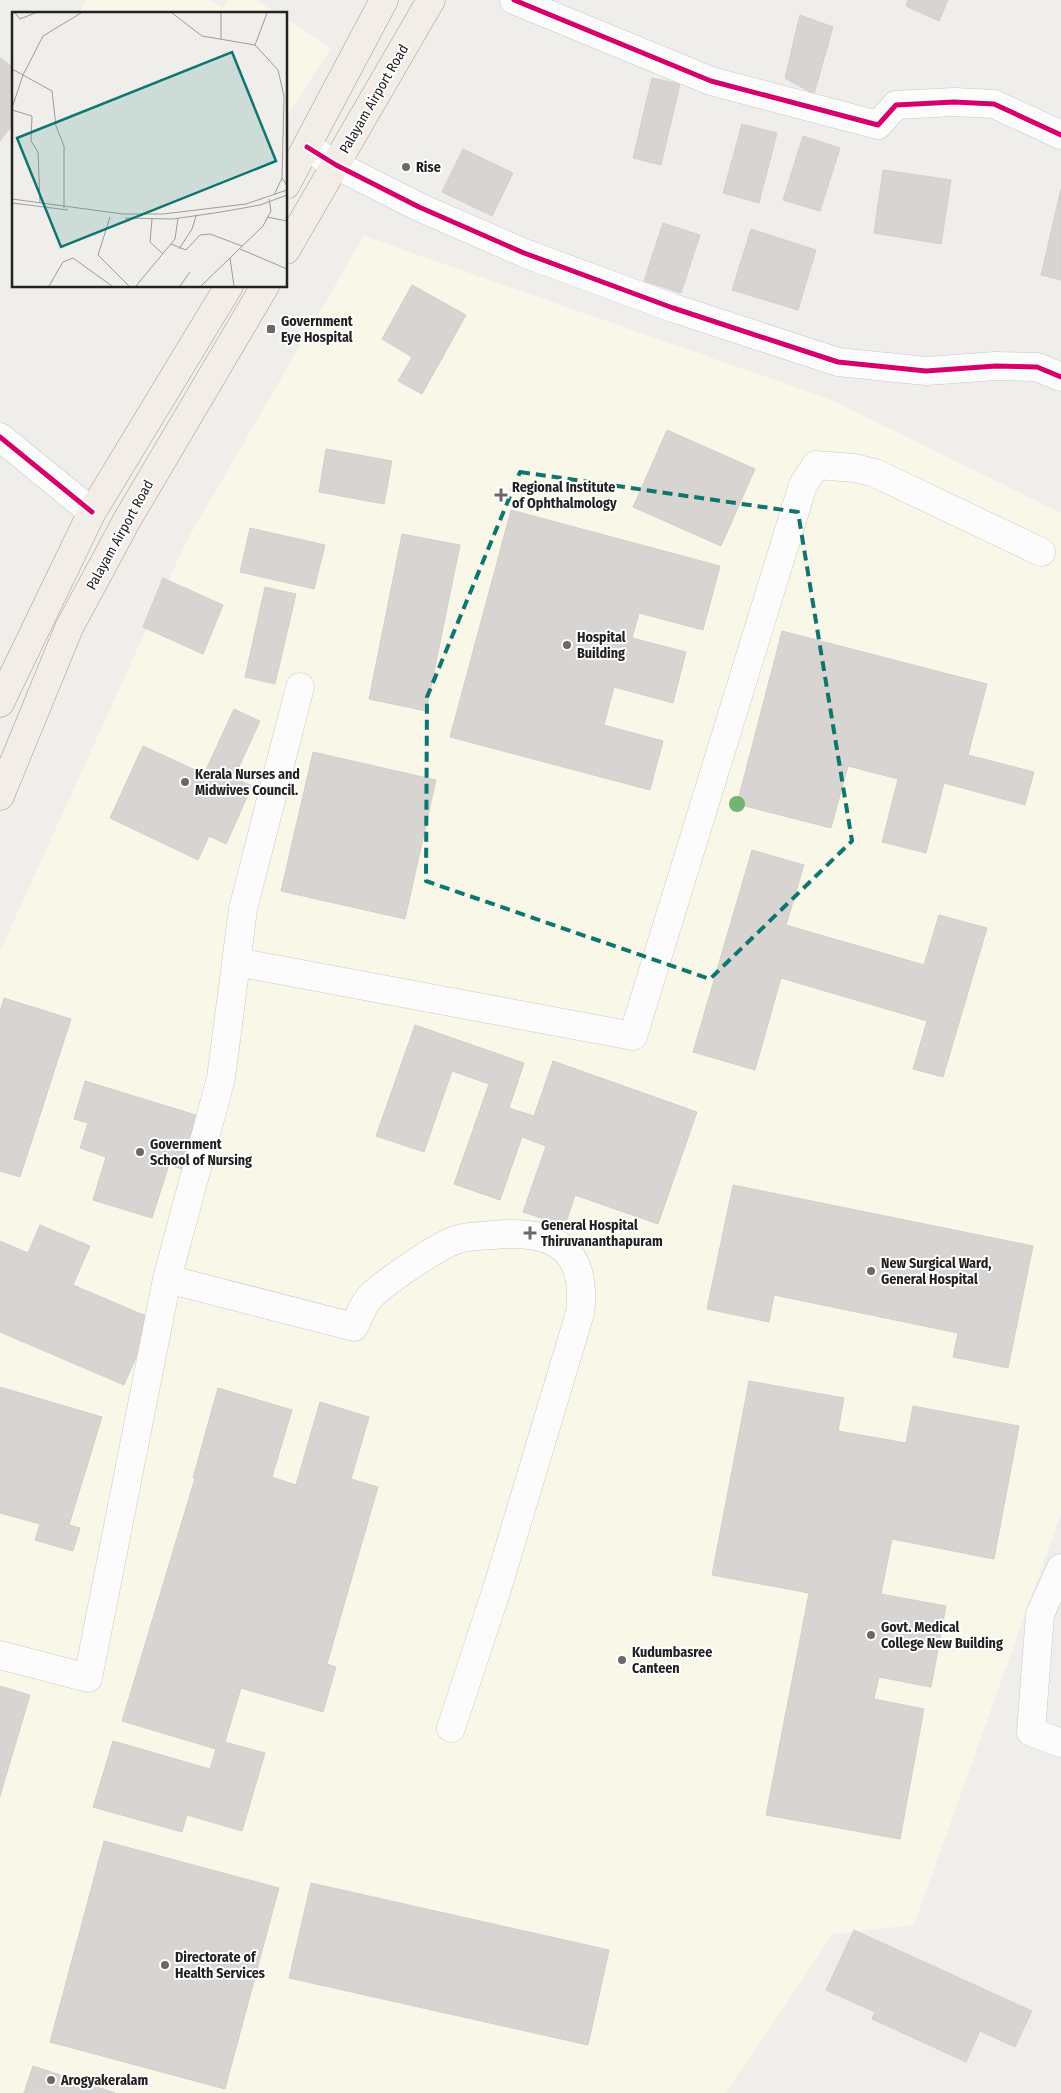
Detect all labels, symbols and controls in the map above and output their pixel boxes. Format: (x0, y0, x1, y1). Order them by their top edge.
inset map (12, 12, 288, 288)
street label: Palayam Airport Road (336, 42, 412, 156)
place label: Rise (416, 159, 441, 176)
marker: Rise (400, 161, 412, 173)
place label: Government Eye Hospital (281, 313, 354, 346)
marker: Government Eye Hospital (265, 323, 277, 335)
street label: Palayam Airport Road (83, 477, 157, 593)
place label: Regional Institute of Ophthalmology (512, 479, 617, 512)
marker: Regional Institute of Ophthalmology (494, 488, 508, 502)
place label: Hospital Building (577, 629, 626, 662)
marker: Hospital Building (561, 639, 573, 651)
place label: Kerala Nurses and Midwives Council. (195, 766, 300, 799)
marker: Kerala Nurses and Midwives Council. (179, 776, 191, 788)
place label: Government School of Nursing (150, 1136, 252, 1169)
marker: Government School of Nursing (134, 1146, 146, 1158)
place label: General Hospital Thiruvananthapuram (541, 1217, 663, 1250)
marker: General Hospital Thiruvananthapuram (523, 1226, 537, 1240)
place label: New Surgical Ward, General Hospital (881, 1255, 992, 1288)
marker: New Surgical Ward, General Hospital (865, 1265, 877, 1277)
place label: Govt. Medical College New Building (881, 1619, 1003, 1652)
marker: Govt. Medical College New Building (865, 1629, 877, 1641)
place label: Kudumbasree Canteen (632, 1644, 712, 1677)
marker: Kudumbasree Canteen (616, 1654, 628, 1666)
place label: Directorate of Health Services (175, 1949, 265, 1982)
marker: Directorate of Health Services (159, 1959, 171, 1971)
place label: Arogyakeralam (60, 2072, 148, 2089)
marker: Arogyakeralam (45, 2074, 57, 2086)

